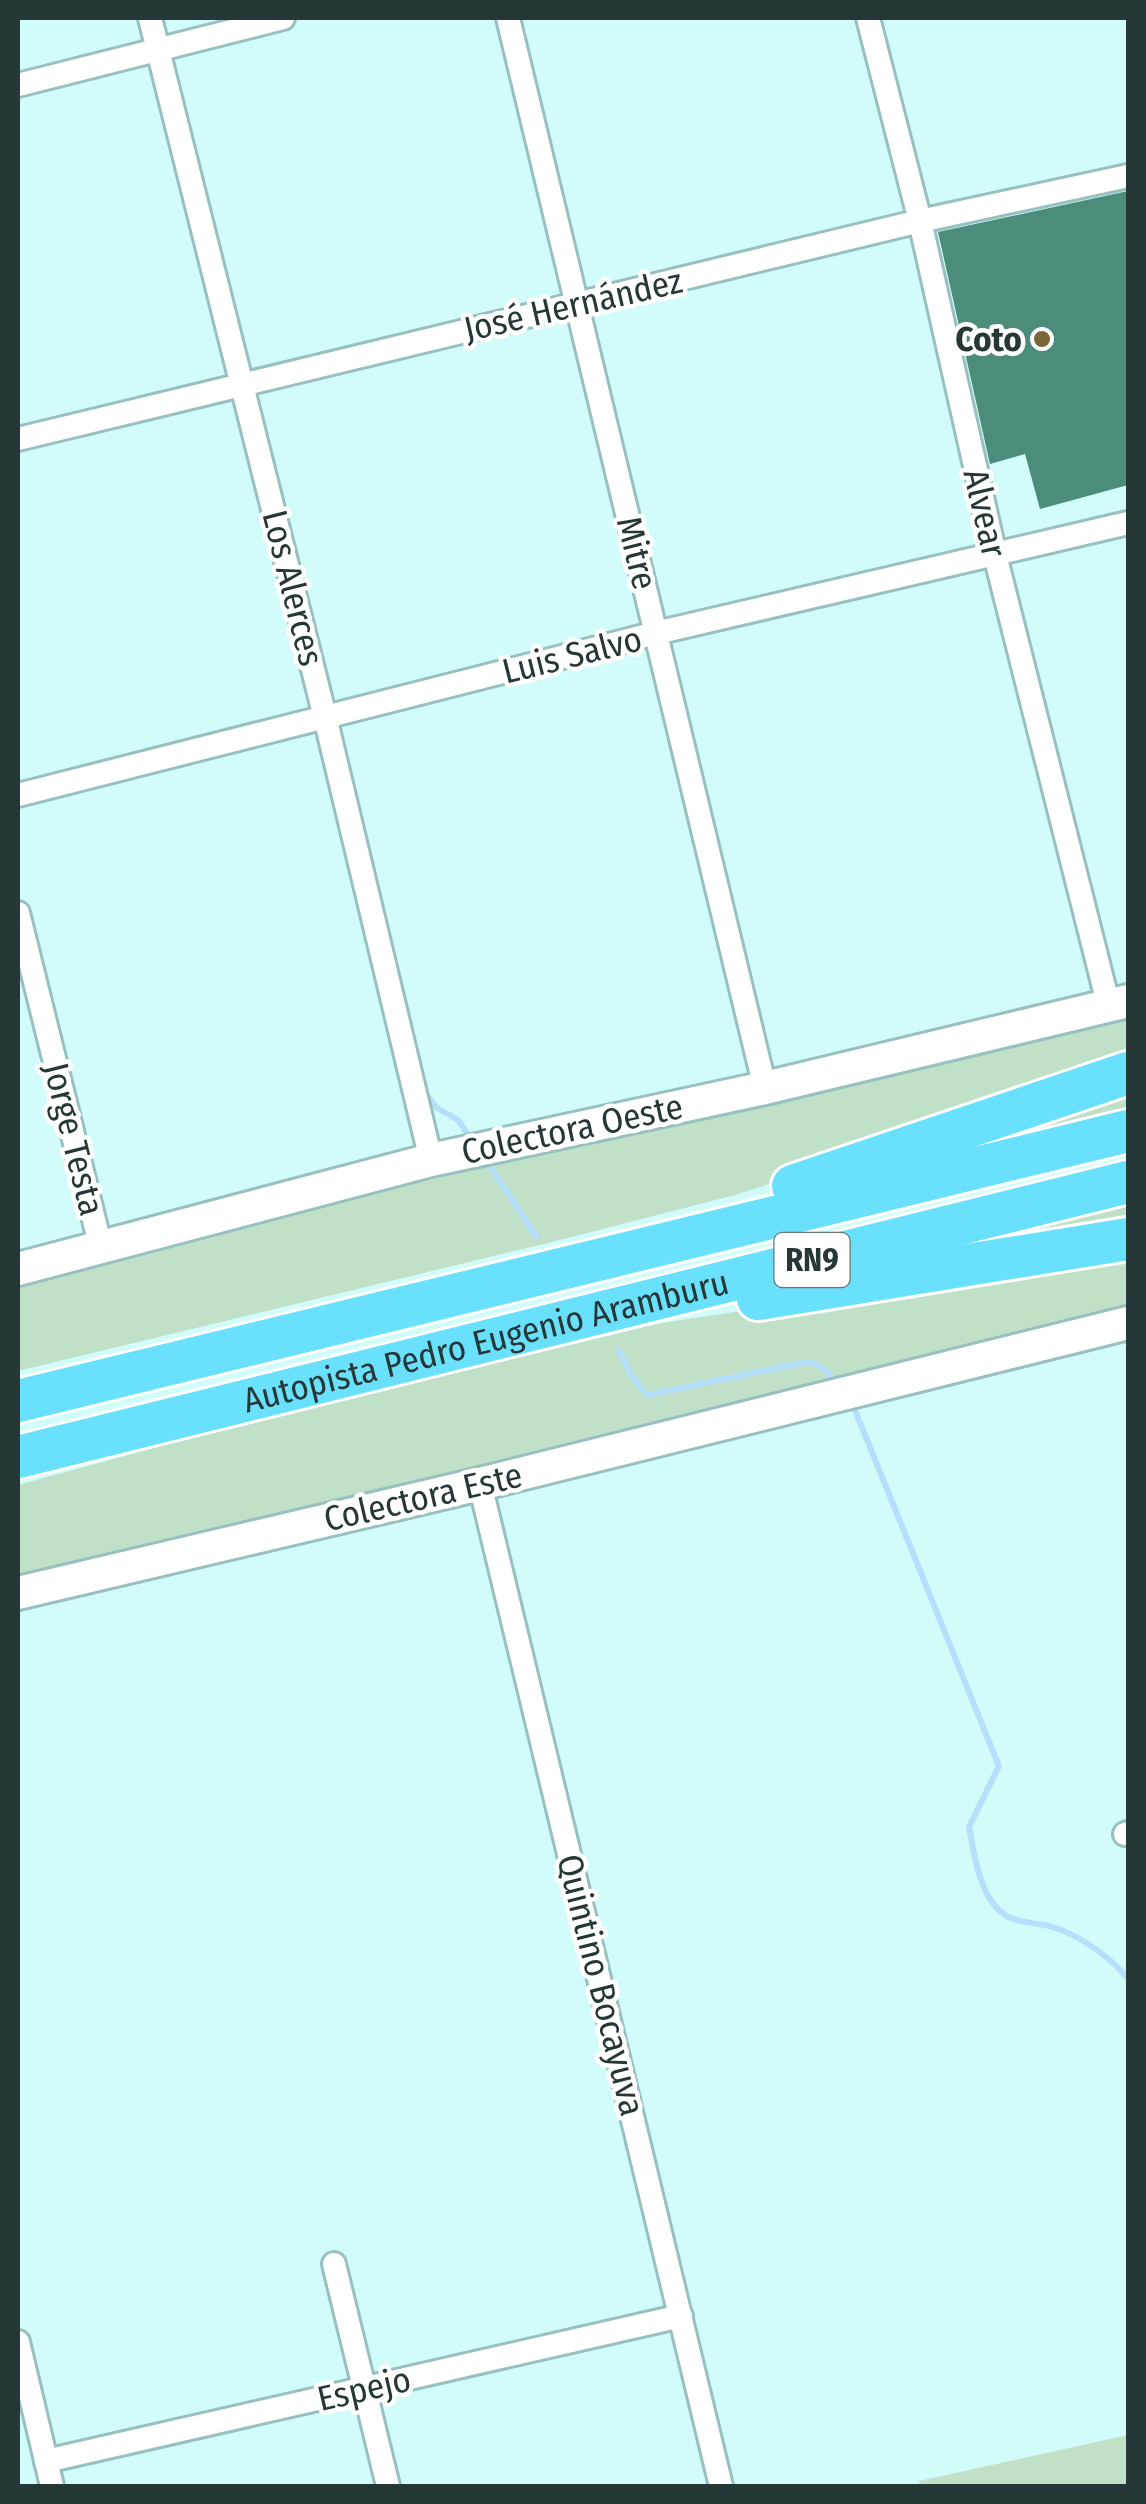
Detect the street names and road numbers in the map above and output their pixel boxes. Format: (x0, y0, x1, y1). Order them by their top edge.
street label: José Hernández (460, 259, 686, 351)
street label: Alvear (955, 465, 1015, 561)
street label: Los Alerces (253, 506, 333, 670)
street label: Mitre (608, 512, 666, 594)
street label: Luis Salvo (498, 617, 646, 693)
street label: Jorge Testa (35, 1058, 113, 1220)
street label: Colectora Oeste (458, 1085, 686, 1173)
road number: RN9 (774, 1233, 850, 1287)
street label: Autopista Pedro Eugenio Aramburu (239, 1261, 733, 1421)
street label: Colectora Este (320, 1454, 526, 1540)
street label: Quintino Bocayuva (548, 1850, 654, 2120)
street label: Espejo (313, 2358, 415, 2420)

